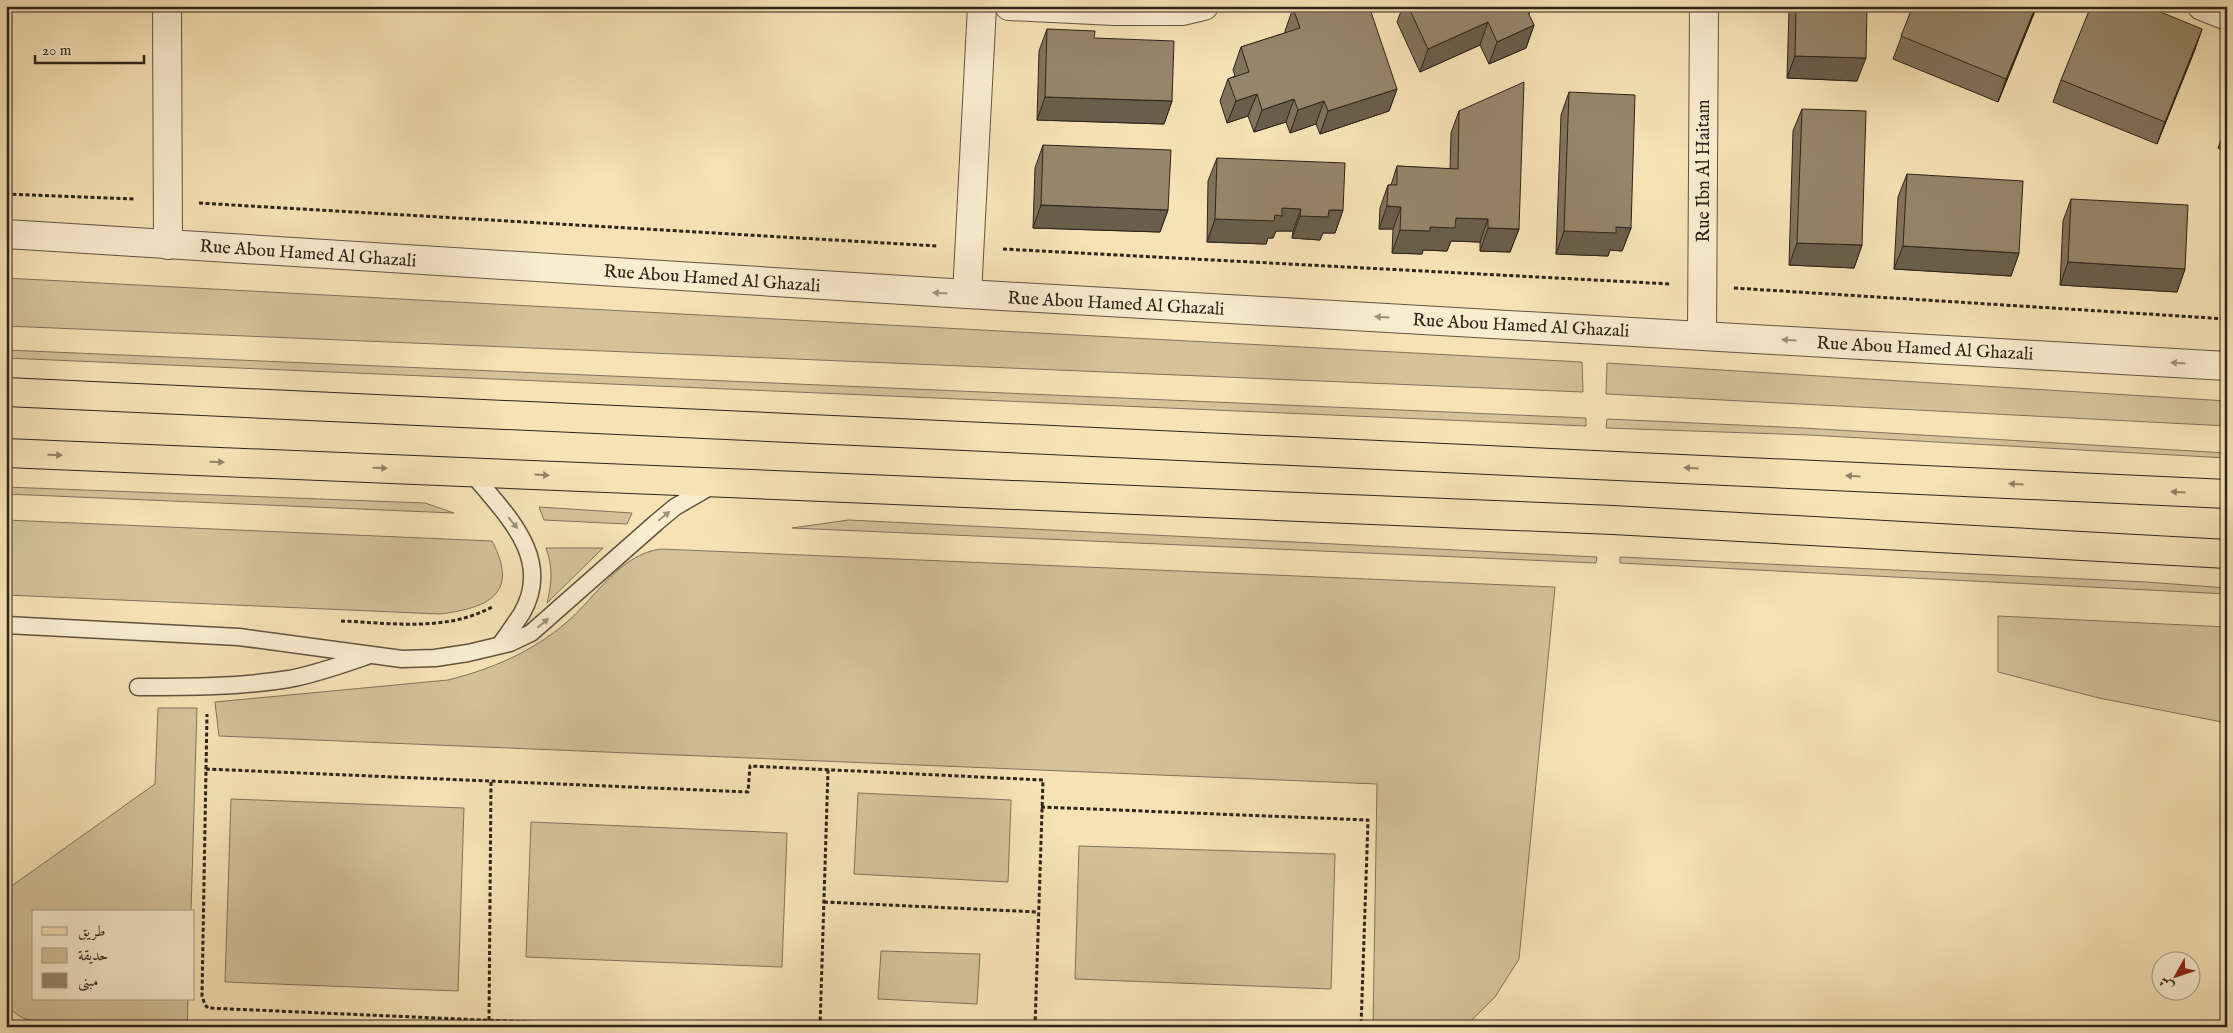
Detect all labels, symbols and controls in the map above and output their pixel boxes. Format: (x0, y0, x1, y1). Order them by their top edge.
scale bar (35, 32, 144, 64)
text: 20 m (42, 41, 72, 60)
street label: Rue Ibn Al Haitam (1693, 99, 1716, 242)
street label: Rue Abou Hamed Al Ghazali (199, 235, 417, 274)
street label: Rue Abou Hamed Al Ghazali (603, 260, 821, 299)
street label: Rue Abou Hamed Al Ghazali (1007, 287, 1225, 322)
one-way arrow (932, 288, 948, 296)
street label: Rue Abou Hamed Al Ghazali (1412, 309, 1630, 344)
one-way arrow (1374, 313, 1390, 321)
street label: Rue Abou Hamed Al Ghazali (1816, 332, 2034, 367)
one-way arrow (1780, 336, 1796, 344)
one-way arrow (2170, 358, 2186, 366)
one-way arrow (47, 452, 63, 460)
one-way arrow (210, 458, 226, 466)
one-way arrow (1683, 464, 1699, 472)
one-way arrow (372, 465, 388, 473)
one-way arrow (534, 472, 550, 480)
one-way arrow (1845, 472, 1861, 480)
one-way arrow (2007, 479, 2023, 487)
one-way arrow (2170, 487, 2186, 495)
one-way arrow (657, 510, 670, 521)
one-way arrow (507, 517, 518, 530)
one-way arrow (536, 618, 549, 629)
legend (32, 910, 195, 1000)
text: طريق (78, 922, 105, 941)
text: حديقة (78, 946, 108, 965)
north arrow (2150, 950, 2200, 1000)
text: مبنى (78, 972, 98, 992)
text: ش (2155, 973, 2178, 995)

